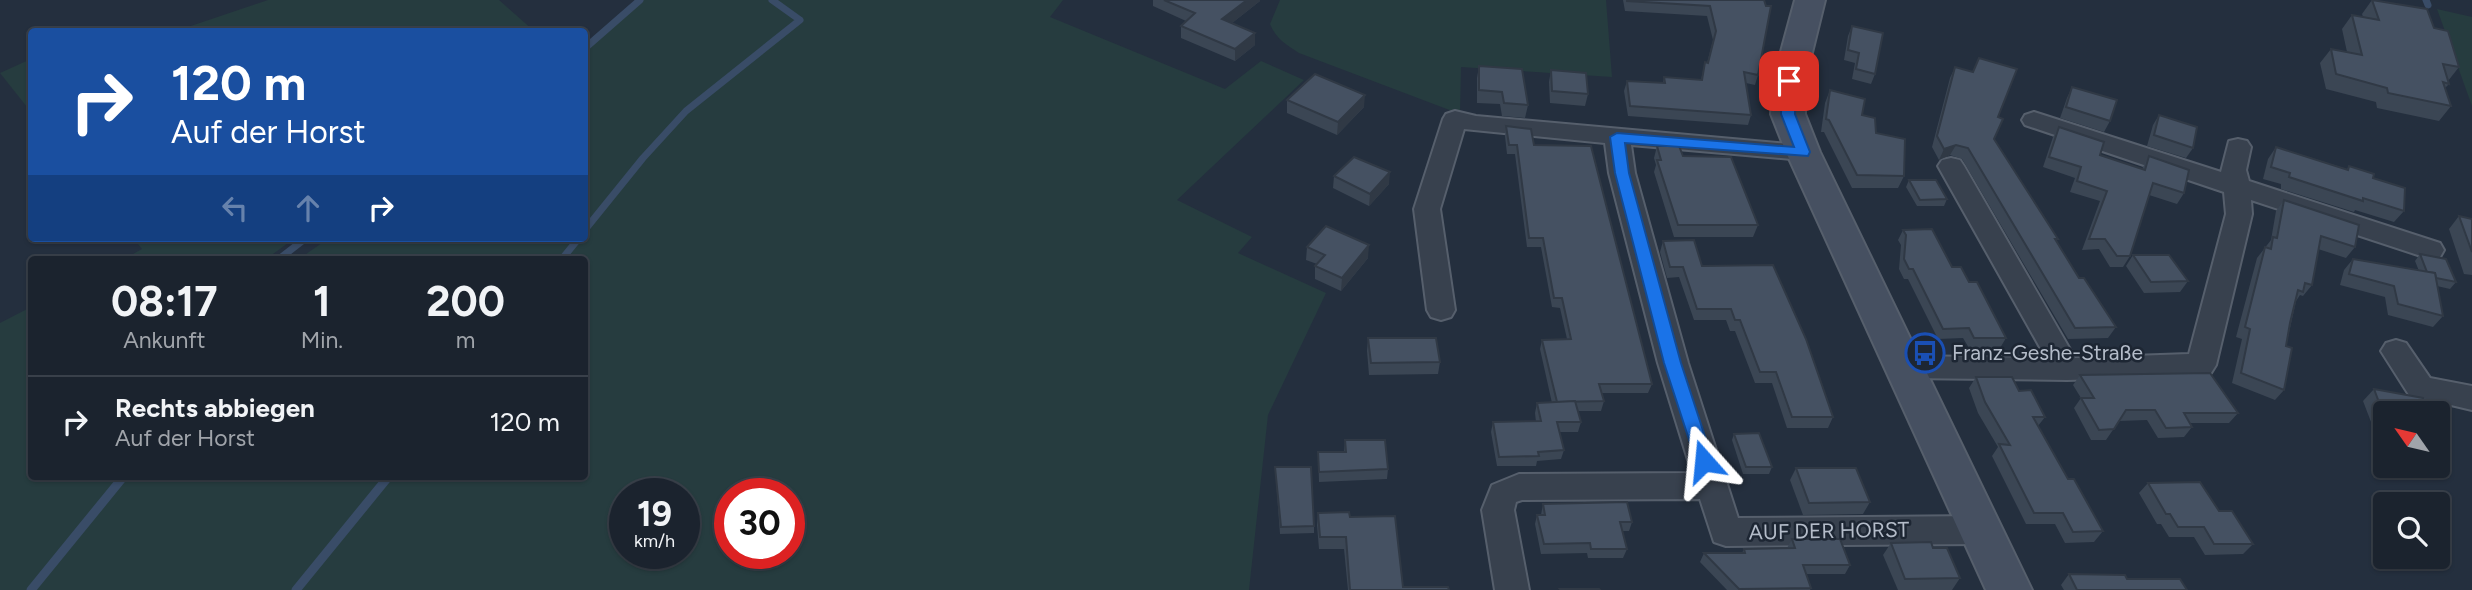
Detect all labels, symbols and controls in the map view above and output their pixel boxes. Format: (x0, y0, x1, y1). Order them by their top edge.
pin (1759, 51, 1819, 111)
text: 120 m (171, 53, 306, 112)
icon: right (56, 56, 147, 147)
icon: arrive (1770, 62, 1808, 100)
text: Auf der Horst (171, 113, 366, 151)
icon: left (216, 189, 254, 227)
icon: ahead (289, 189, 327, 227)
icon: right (362, 189, 400, 227)
text: 08:17 (111, 276, 218, 327)
text: 1 (313, 276, 331, 327)
text: 200 (426, 276, 505, 327)
text: Ankunft (123, 326, 206, 354)
text: Min. (301, 326, 343, 354)
text: m (456, 326, 475, 354)
bus stop icon: Franz-Geshe-Straße (1904, 332, 1946, 374)
place label: Franz-Geshe-Straße (1952, 340, 2143, 365)
text: Rechts abbiegen (115, 392, 315, 424)
north arrow (2373, 401, 2450, 478)
map controls (2373, 401, 2450, 569)
icon: right (56, 403, 94, 441)
text: 120 m (490, 406, 560, 438)
text: Auf der Horst (115, 424, 255, 452)
position arrow (1667, 424, 1741, 498)
speed limit sign: 30 (714, 478, 805, 569)
button: search (2373, 492, 2450, 569)
text: 19 (637, 493, 672, 535)
street label: AUF DER HORST (1748, 517, 1910, 544)
text: km/h (634, 530, 675, 552)

